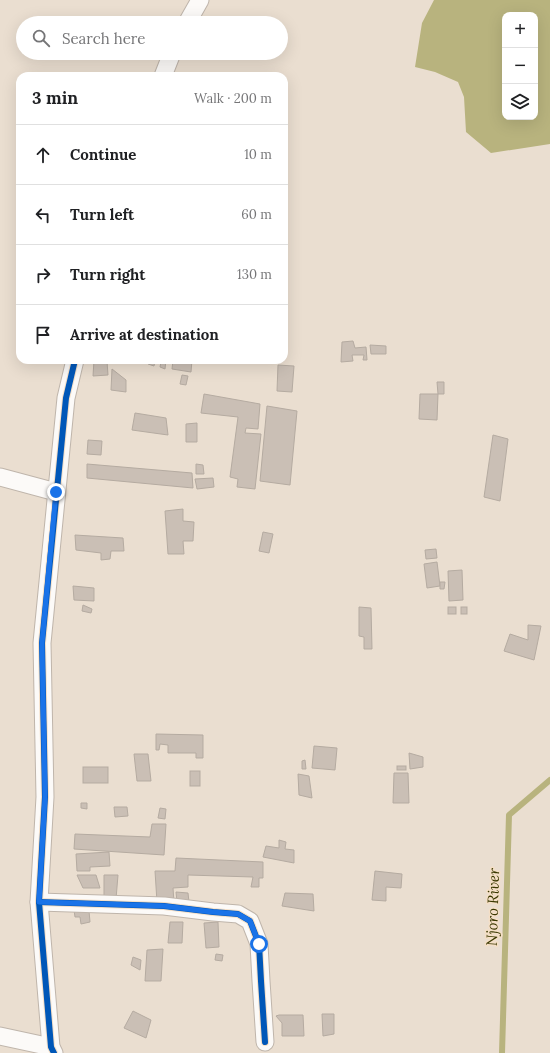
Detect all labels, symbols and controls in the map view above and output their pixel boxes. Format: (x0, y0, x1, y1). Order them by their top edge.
map controls (502, 12, 538, 120)
button: + (502, 12, 538, 48)
search box (16, 16, 288, 60)
icon: search (30, 27, 52, 49)
text: Search here (62, 29, 145, 48)
button: − (502, 48, 538, 84)
button: layers (502, 84, 538, 120)
text: 3 min (32, 87, 78, 109)
text: Walk · 200 m (194, 90, 272, 107)
icon: ahead (32, 144, 54, 166)
text: Continue (70, 145, 136, 164)
text: 10 m (244, 146, 272, 163)
icon: left (32, 204, 54, 226)
text: Turn left (70, 205, 134, 224)
text: 60 m (241, 206, 272, 223)
icon: right (32, 264, 54, 286)
text: Turn right (70, 265, 146, 284)
text: 130 m (237, 266, 272, 283)
icon: arrive (32, 324, 54, 346)
text: Arrive at destination (70, 325, 219, 344)
route end (47, 483, 65, 501)
water label: Njoro River (482, 867, 503, 946)
route start (250, 935, 268, 953)

